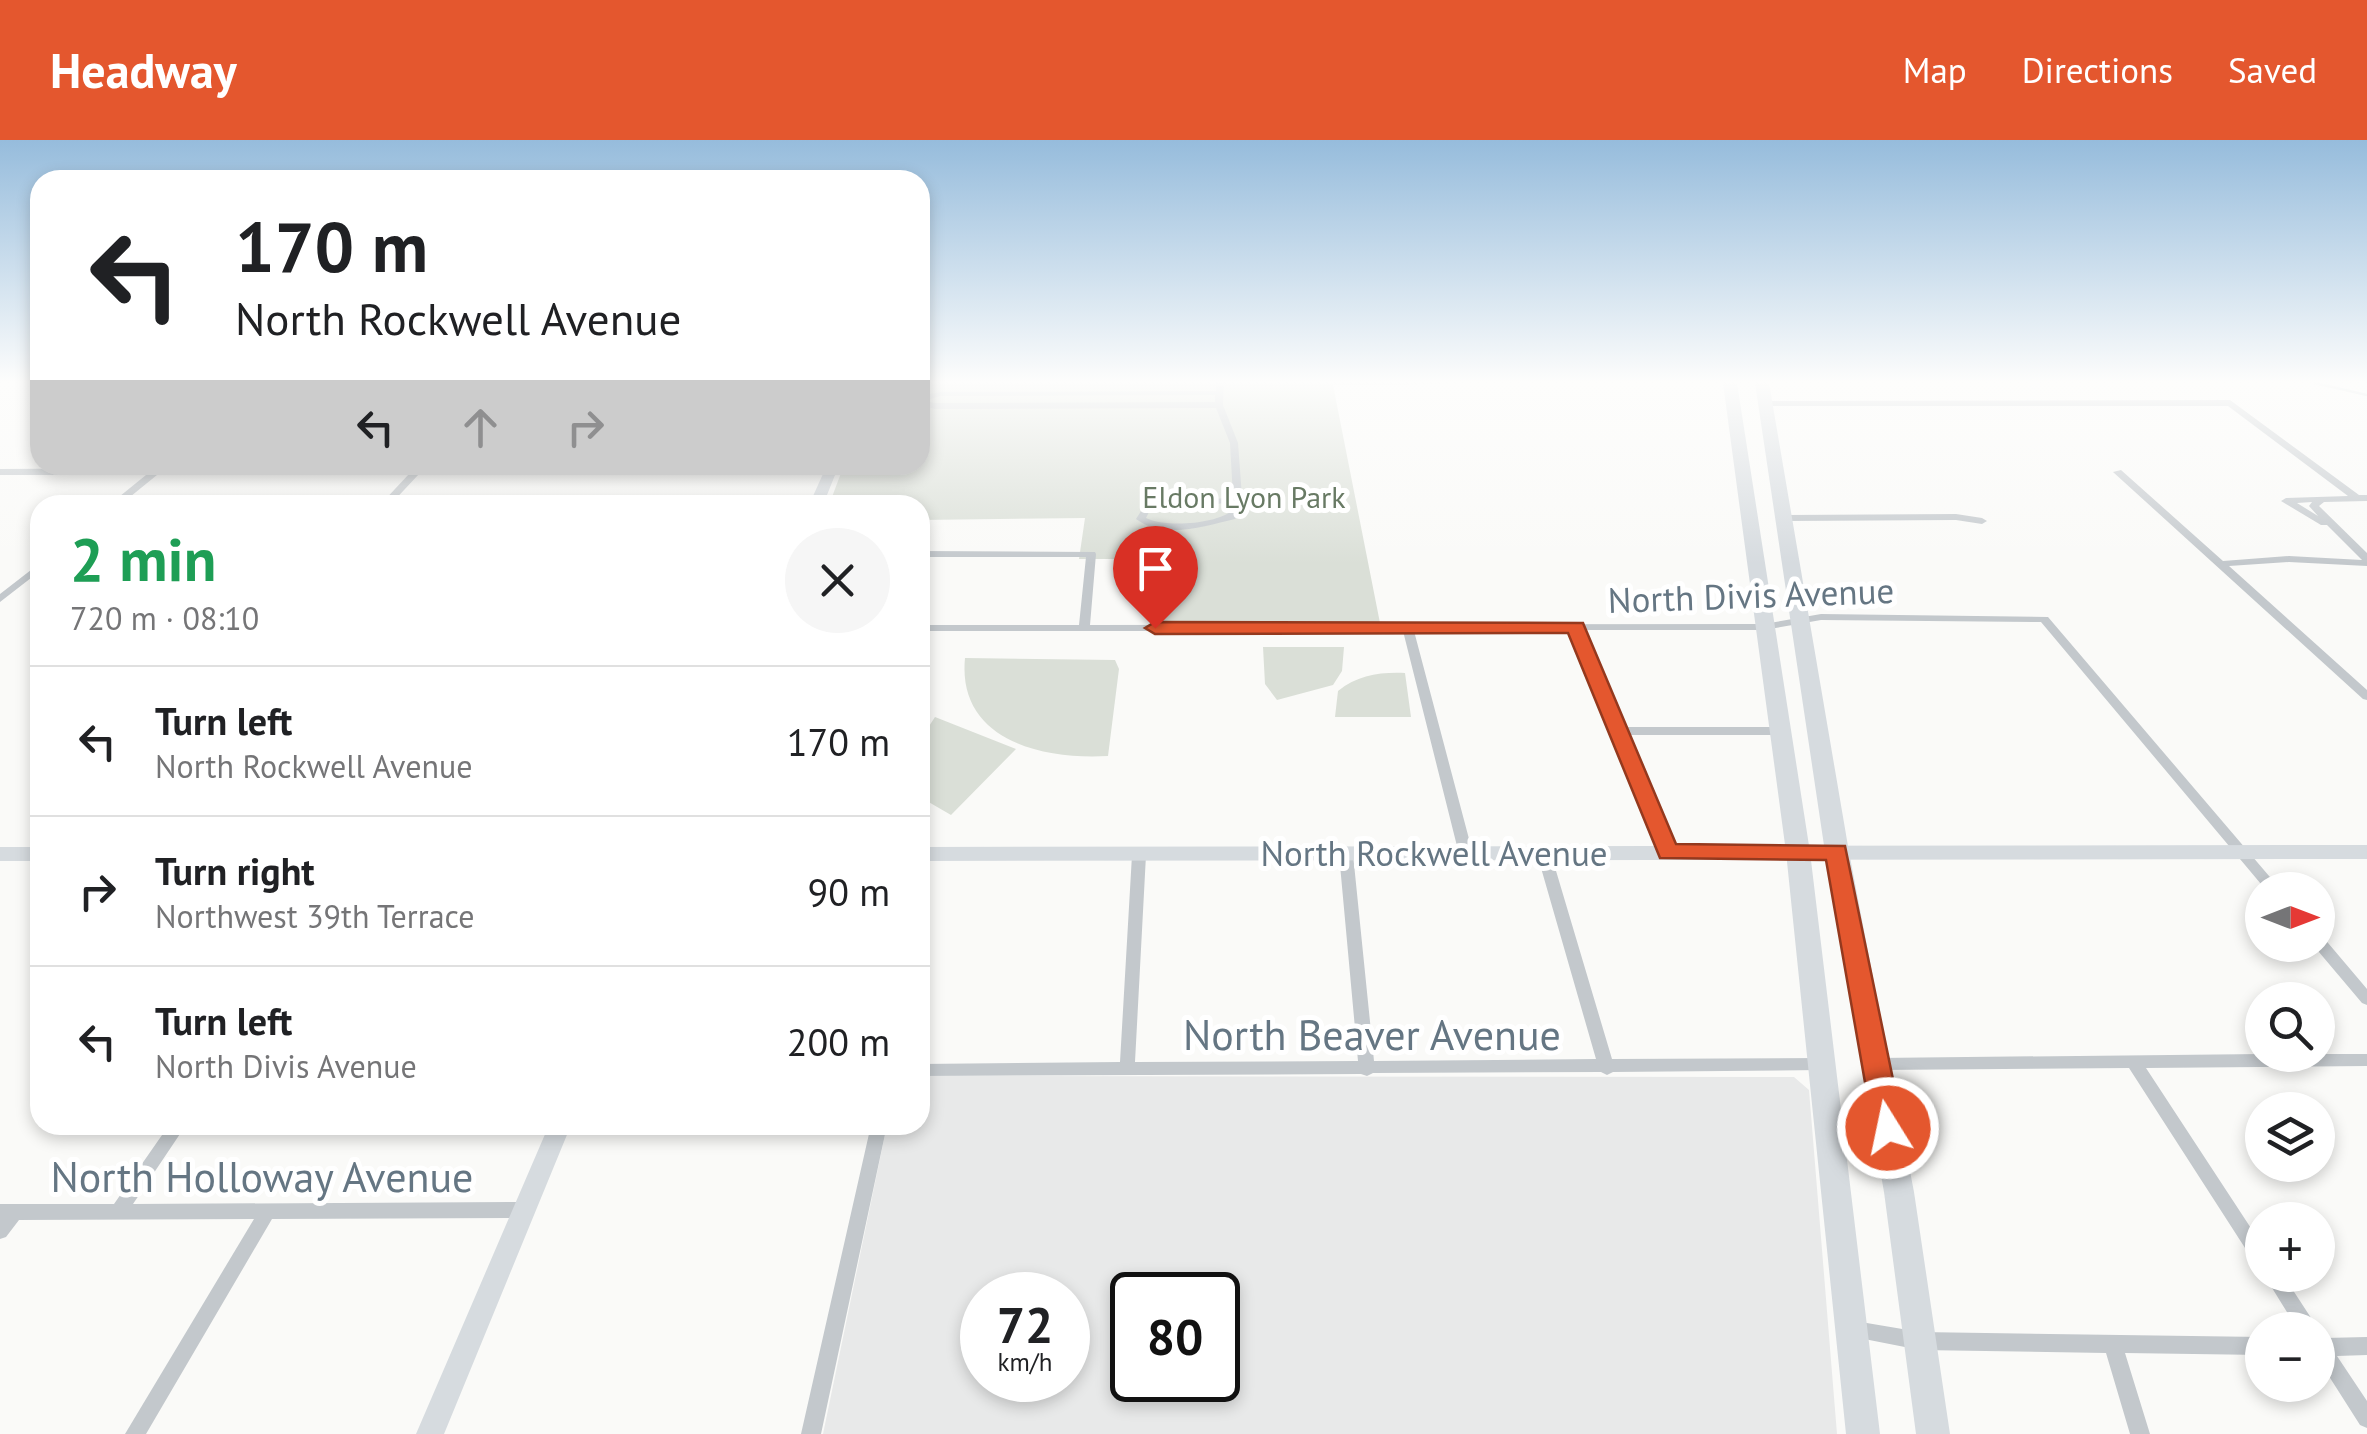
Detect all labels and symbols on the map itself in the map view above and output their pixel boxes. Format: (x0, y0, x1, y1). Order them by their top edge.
park label: Eldon Lyon Park (1142, 477, 1346, 516)
pin (1113, 526, 1198, 629)
street label: North Divis Avenue (1607, 567, 1895, 623)
street label: North Rockwell Avenue (1260, 830, 1608, 876)
north arrow (2245, 872, 2335, 962)
street label: North Beaver Avenue (1183, 1007, 1561, 1062)
position arrow (1836, 1076, 1940, 1180)
street label: North Holloway Avenue (51, 1149, 473, 1204)
speed limit sign: 80 (1110, 1272, 1240, 1402)

